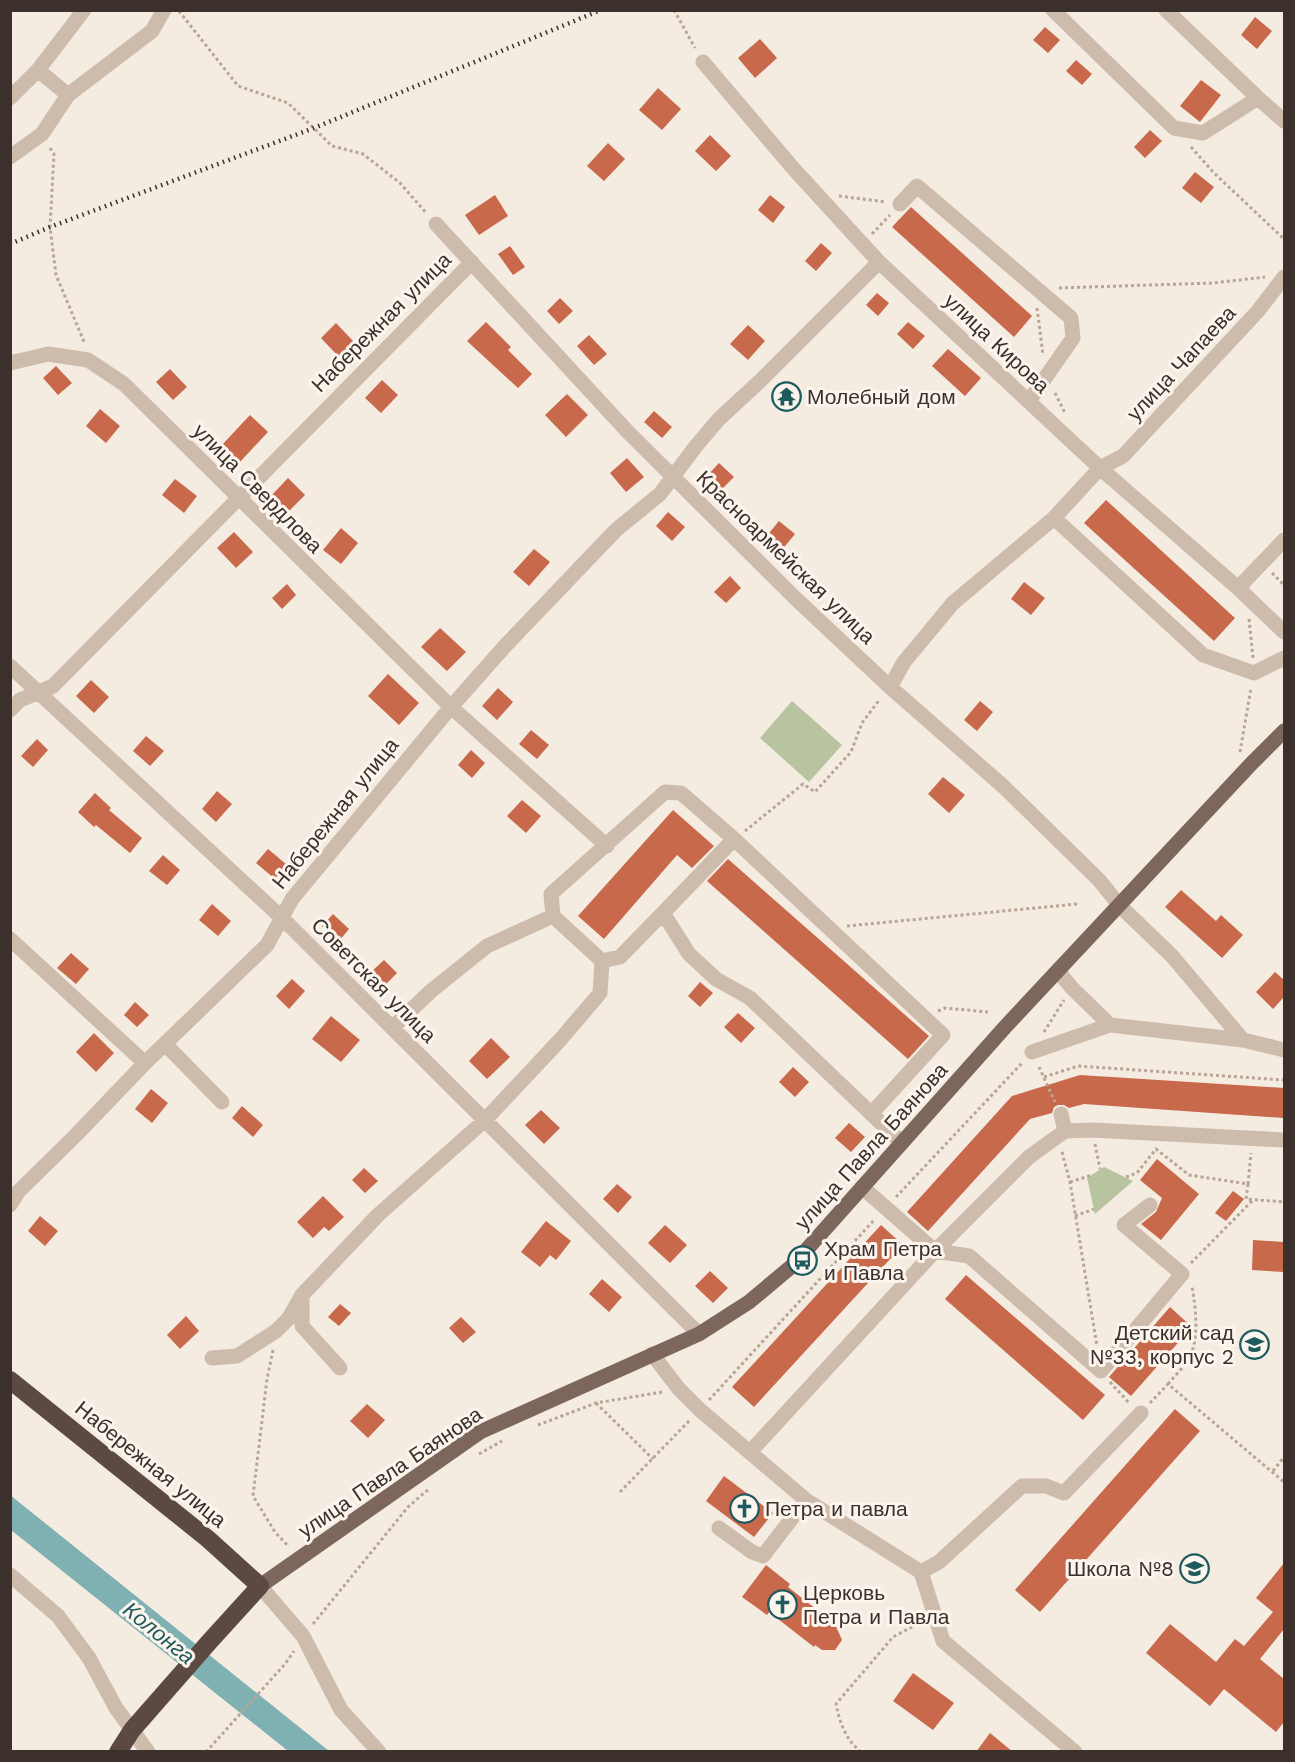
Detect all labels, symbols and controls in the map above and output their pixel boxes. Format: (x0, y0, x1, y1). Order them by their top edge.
street label: Набережная улица (306, 247, 456, 397)
street label: улица Кирова (939, 288, 1055, 398)
street label: улица Чапаева (1121, 300, 1241, 426)
temple icon: Молебный дом (770, 380, 802, 412)
place label: Молебный дом (807, 384, 956, 409)
street label: улица Свердлова (188, 418, 328, 558)
street label: Красноармейская улица (691, 465, 881, 649)
street label: Набережная улица (266, 732, 404, 894)
street label: Советская улица (306, 912, 442, 1048)
street label: улица Павла Баянова (789, 1057, 953, 1235)
place label: Храм Петра и Павла (824, 1236, 942, 1285)
bus stop icon: Храм Петра и Павла (787, 1244, 819, 1276)
place label: Детский сад №33, корпус 2 (1089, 1320, 1234, 1369)
school or university icon: Детский сад №33, корпус 2 (1239, 1328, 1271, 1360)
street label: Набережная улица (70, 1395, 232, 1533)
street label: улица Павла Баянова (293, 1401, 487, 1543)
church icon: Петра и павла (728, 1492, 760, 1524)
place label: Петра и павла (765, 1496, 908, 1521)
school or university icon: Школа №8 (1179, 1552, 1211, 1584)
place label: Школа №8 (1067, 1556, 1174, 1581)
place label: Церковь Петра и Павла (803, 1580, 950, 1629)
church icon: Церковь Петра и Павла (766, 1588, 798, 1620)
water label: Колонга (118, 1597, 200, 1669)

